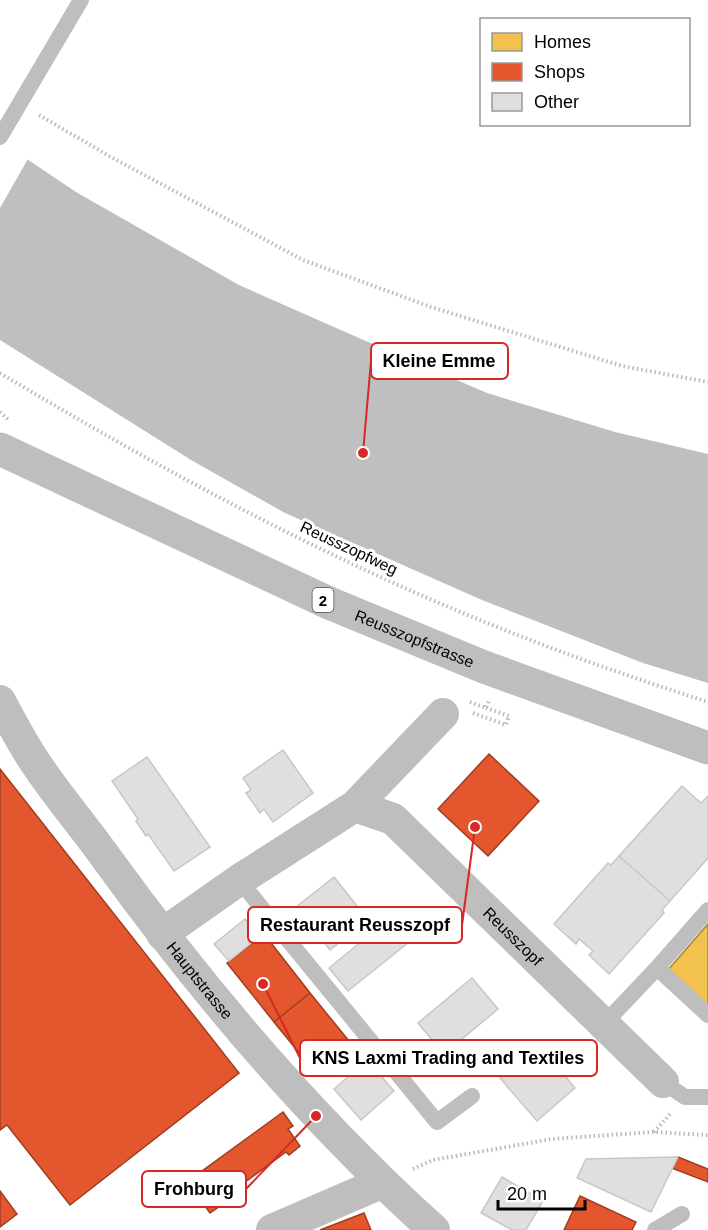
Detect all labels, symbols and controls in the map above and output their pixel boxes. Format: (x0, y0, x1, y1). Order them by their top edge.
legend (480, 18, 690, 126)
text: Homes (534, 32, 591, 52)
text: Shops (534, 62, 585, 82)
text: Other (534, 92, 579, 112)
callout: Kleine Emme (371, 343, 508, 379)
text: Kleine Emme (382, 351, 496, 371)
street label: Reusszopfweg (298, 518, 400, 578)
road number: 2 (312, 588, 334, 612)
street label: Reusszopfstrasse (353, 606, 477, 671)
street label: Reusszopf (480, 904, 547, 969)
callout: Restaurant Reusszopf (248, 907, 462, 943)
text: Restaurant Reusszopf (260, 915, 451, 935)
street label: Hauptstrasse (164, 938, 236, 1022)
callout: KNS Laxmi Trading and Textiles (300, 1040, 597, 1076)
text: KNS Laxmi Trading and Textiles (312, 1048, 584, 1068)
callout: Frohburg (142, 1171, 246, 1207)
scale bar (498, 1173, 585, 1211)
text: Frohburg (154, 1179, 234, 1199)
text: 20 m (507, 1184, 547, 1204)

